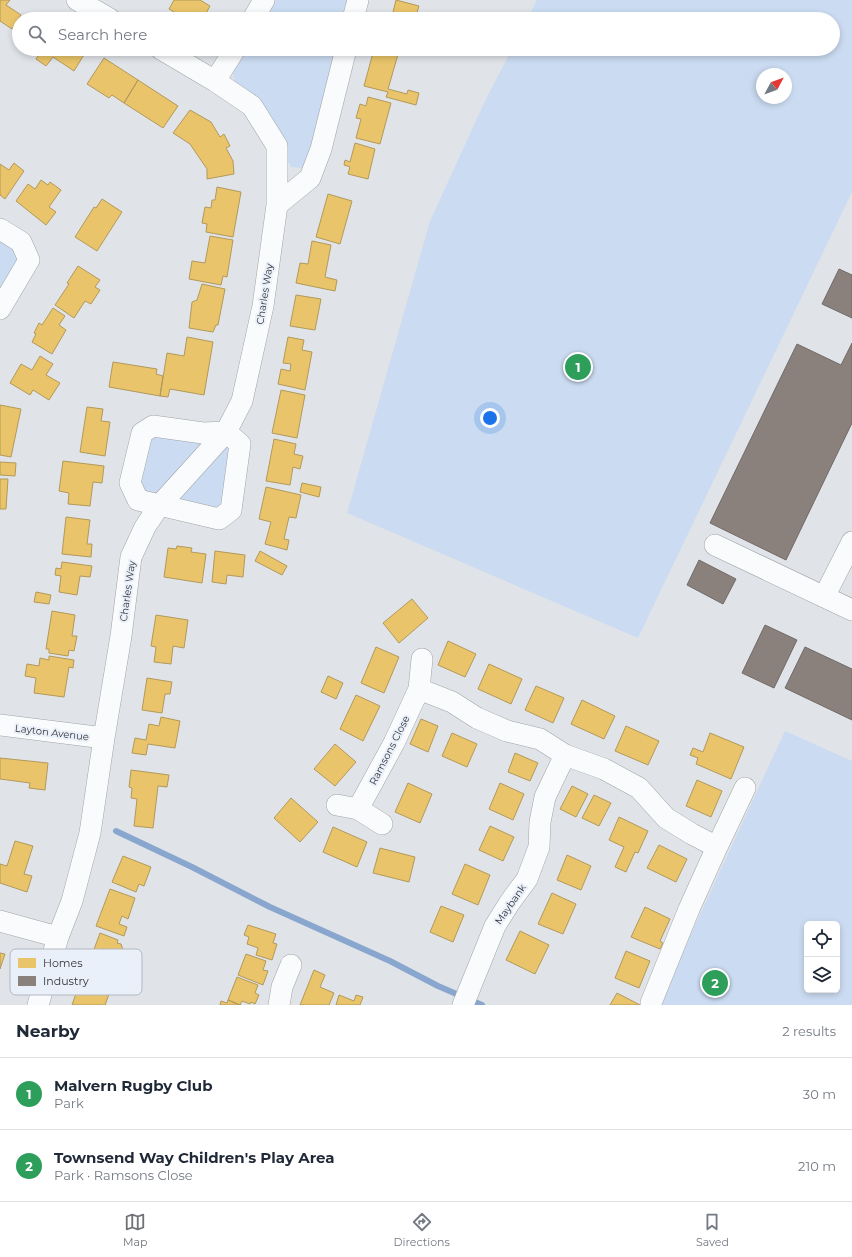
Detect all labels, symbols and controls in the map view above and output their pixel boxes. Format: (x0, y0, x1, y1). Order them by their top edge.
search box (12, 12, 840, 56)
icon: search (26, 23, 48, 45)
text: Search here (58, 25, 147, 44)
north arrow (756, 68, 792, 104)
street label: Charles Way (253, 262, 276, 326)
pin: 1 (565, 352, 591, 382)
your location (480, 408, 500, 428)
street label: Charles Way (117, 559, 138, 622)
street label: Ramsons Close (366, 713, 413, 787)
street label: Layton Avenue (14, 722, 90, 743)
street label: Maybank (492, 882, 529, 927)
map controls (804, 921, 840, 993)
button: locate (804, 921, 840, 957)
legend (10, 949, 142, 995)
text: Homes (43, 956, 83, 970)
button: layers (804, 957, 840, 993)
pin: 2 (702, 968, 728, 998)
text: Industry (43, 974, 89, 988)
text: Nearby (16, 1021, 80, 1041)
text: 2 results (782, 1023, 836, 1039)
text: Malvern Rugby Club (54, 1076, 213, 1095)
text: 1 (26, 1086, 32, 1102)
text: 30 m (803, 1086, 836, 1102)
text: Park (54, 1095, 84, 1111)
text: Townsend Way Children's Play Area (54, 1148, 335, 1167)
text: 2 (25, 1158, 33, 1174)
text: 210 m (798, 1158, 836, 1174)
text: Park · Ramsons Close (54, 1167, 193, 1183)
tab: Map (123, 1211, 147, 1249)
tab: Directions (394, 1211, 450, 1249)
tab: Saved (696, 1211, 729, 1249)

